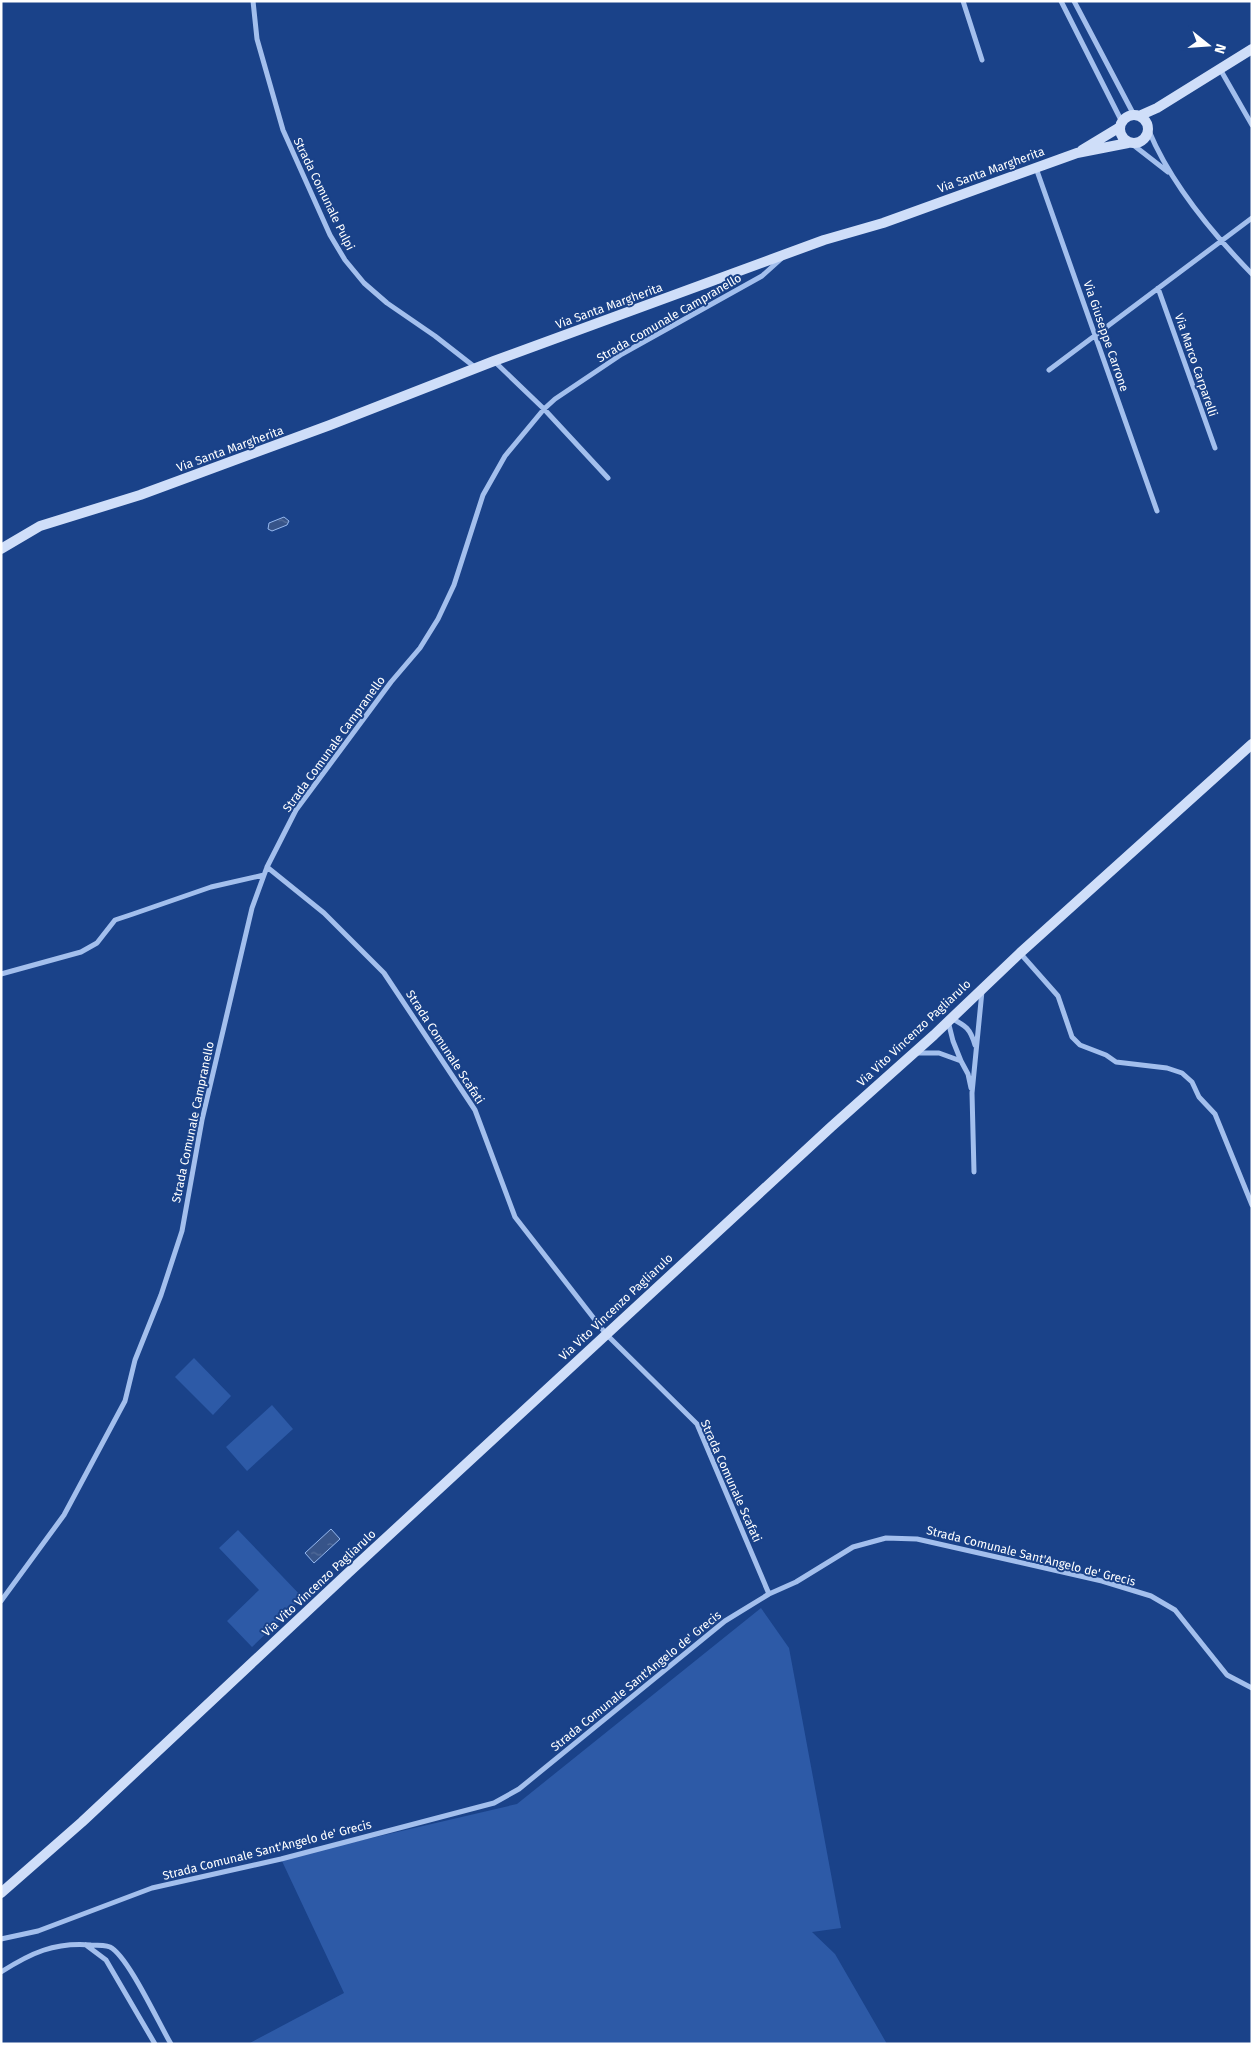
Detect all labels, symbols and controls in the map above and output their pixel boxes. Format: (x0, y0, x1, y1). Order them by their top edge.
north arrow (1183, 20, 1233, 70)
text: N (1210, 42, 1229, 56)
street label: Strada Comunale Pulpi (291, 135, 357, 253)
street label: Via Santa Margherita (936, 144, 1046, 196)
street label: Strada Comunale Campranello (594, 271, 744, 365)
street label: Via Giuseppe Carrone (1080, 279, 1132, 393)
street label: Via Santa Margherita (554, 280, 664, 332)
street label: Via Marco Carparelli (1172, 312, 1220, 418)
street label: Via Santa Margherita (175, 423, 285, 475)
street label: Strada Comunale Campranello (280, 673, 388, 815)
street label: Via Vito Vincenzo Pagliarulo (854, 977, 974, 1089)
street label: Strada Comunale Scafati (403, 988, 487, 1106)
street label: Strada Comunale Campranello (169, 1040, 217, 1204)
street label: Via Vito Vincenzo Pagliarulo (556, 1251, 676, 1363)
street label: Strada Comunale Scafati (698, 1418, 764, 1544)
street label: Strada Comunale Sant'Angelo de' Grecis (925, 1523, 1137, 1589)
street label: Via Vito Vincenzo Pagliarulo (259, 1527, 379, 1639)
street label: Strada Comunale Sant'Angelo de' Grecis (548, 1608, 724, 1754)
street label: Strada Comunale Sant'Angelo de' Grecis (161, 1817, 373, 1883)

